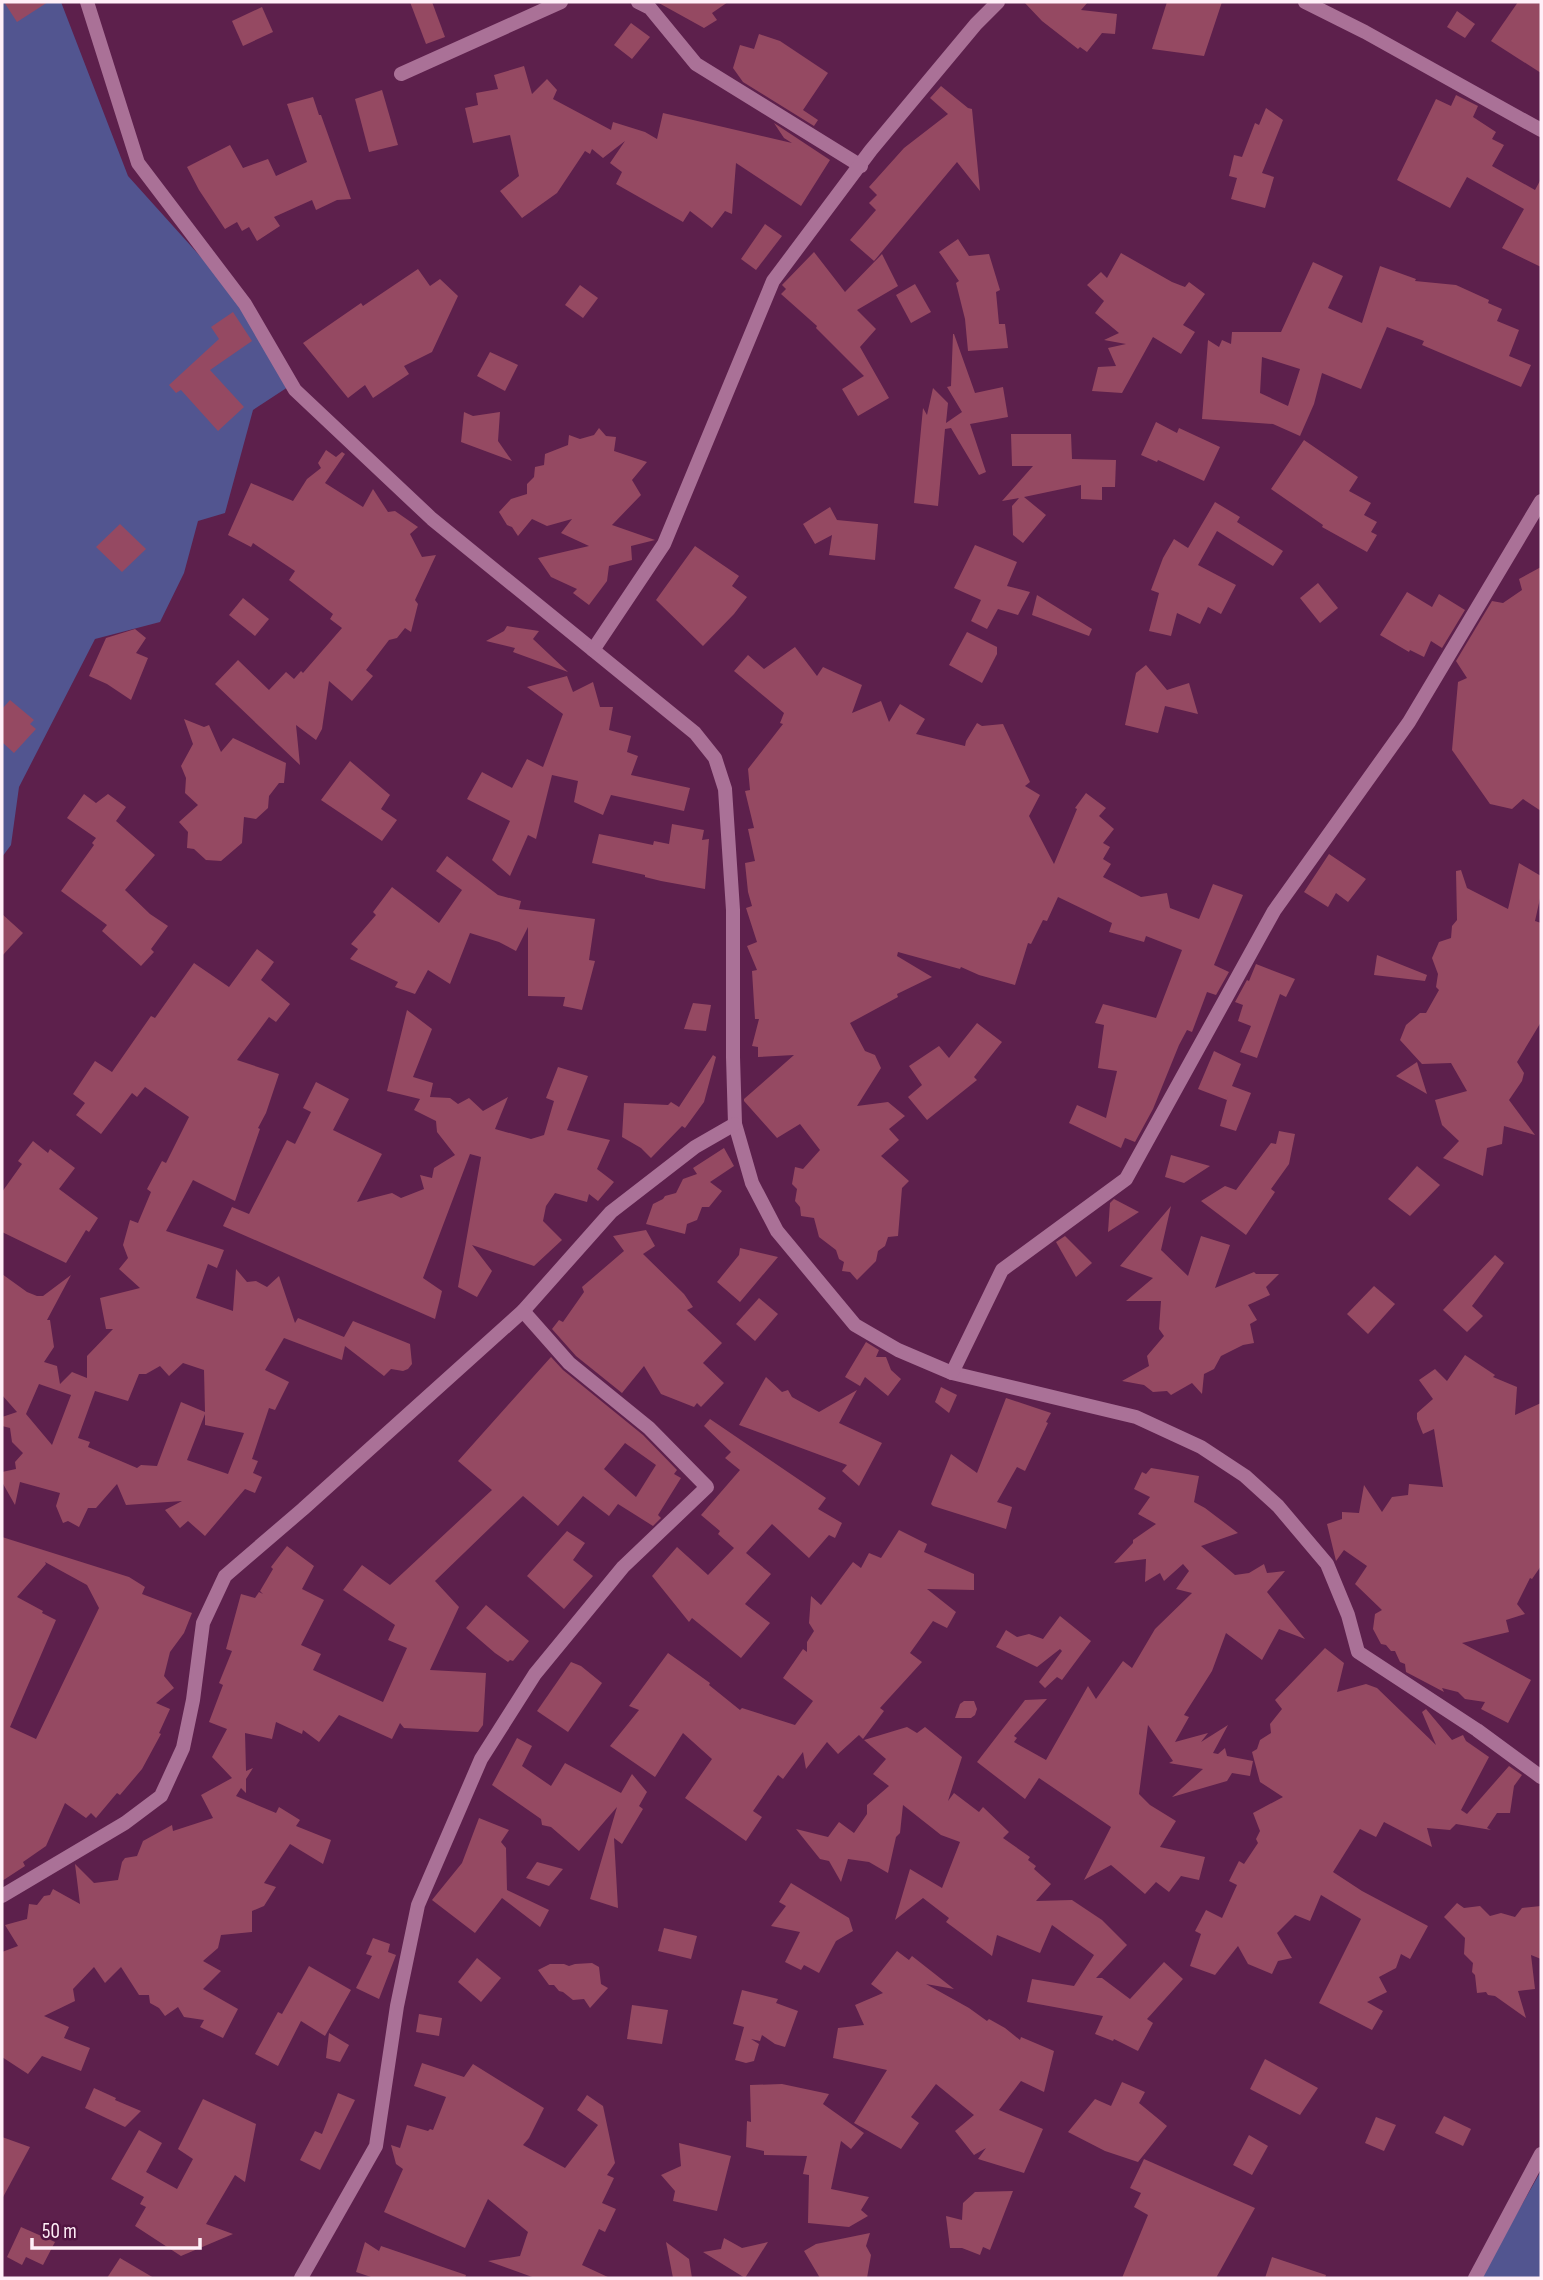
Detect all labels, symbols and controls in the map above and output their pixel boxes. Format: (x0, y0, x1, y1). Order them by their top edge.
scale bar (32, 2206, 200, 2250)
text: 50 m (42, 2219, 77, 2244)

